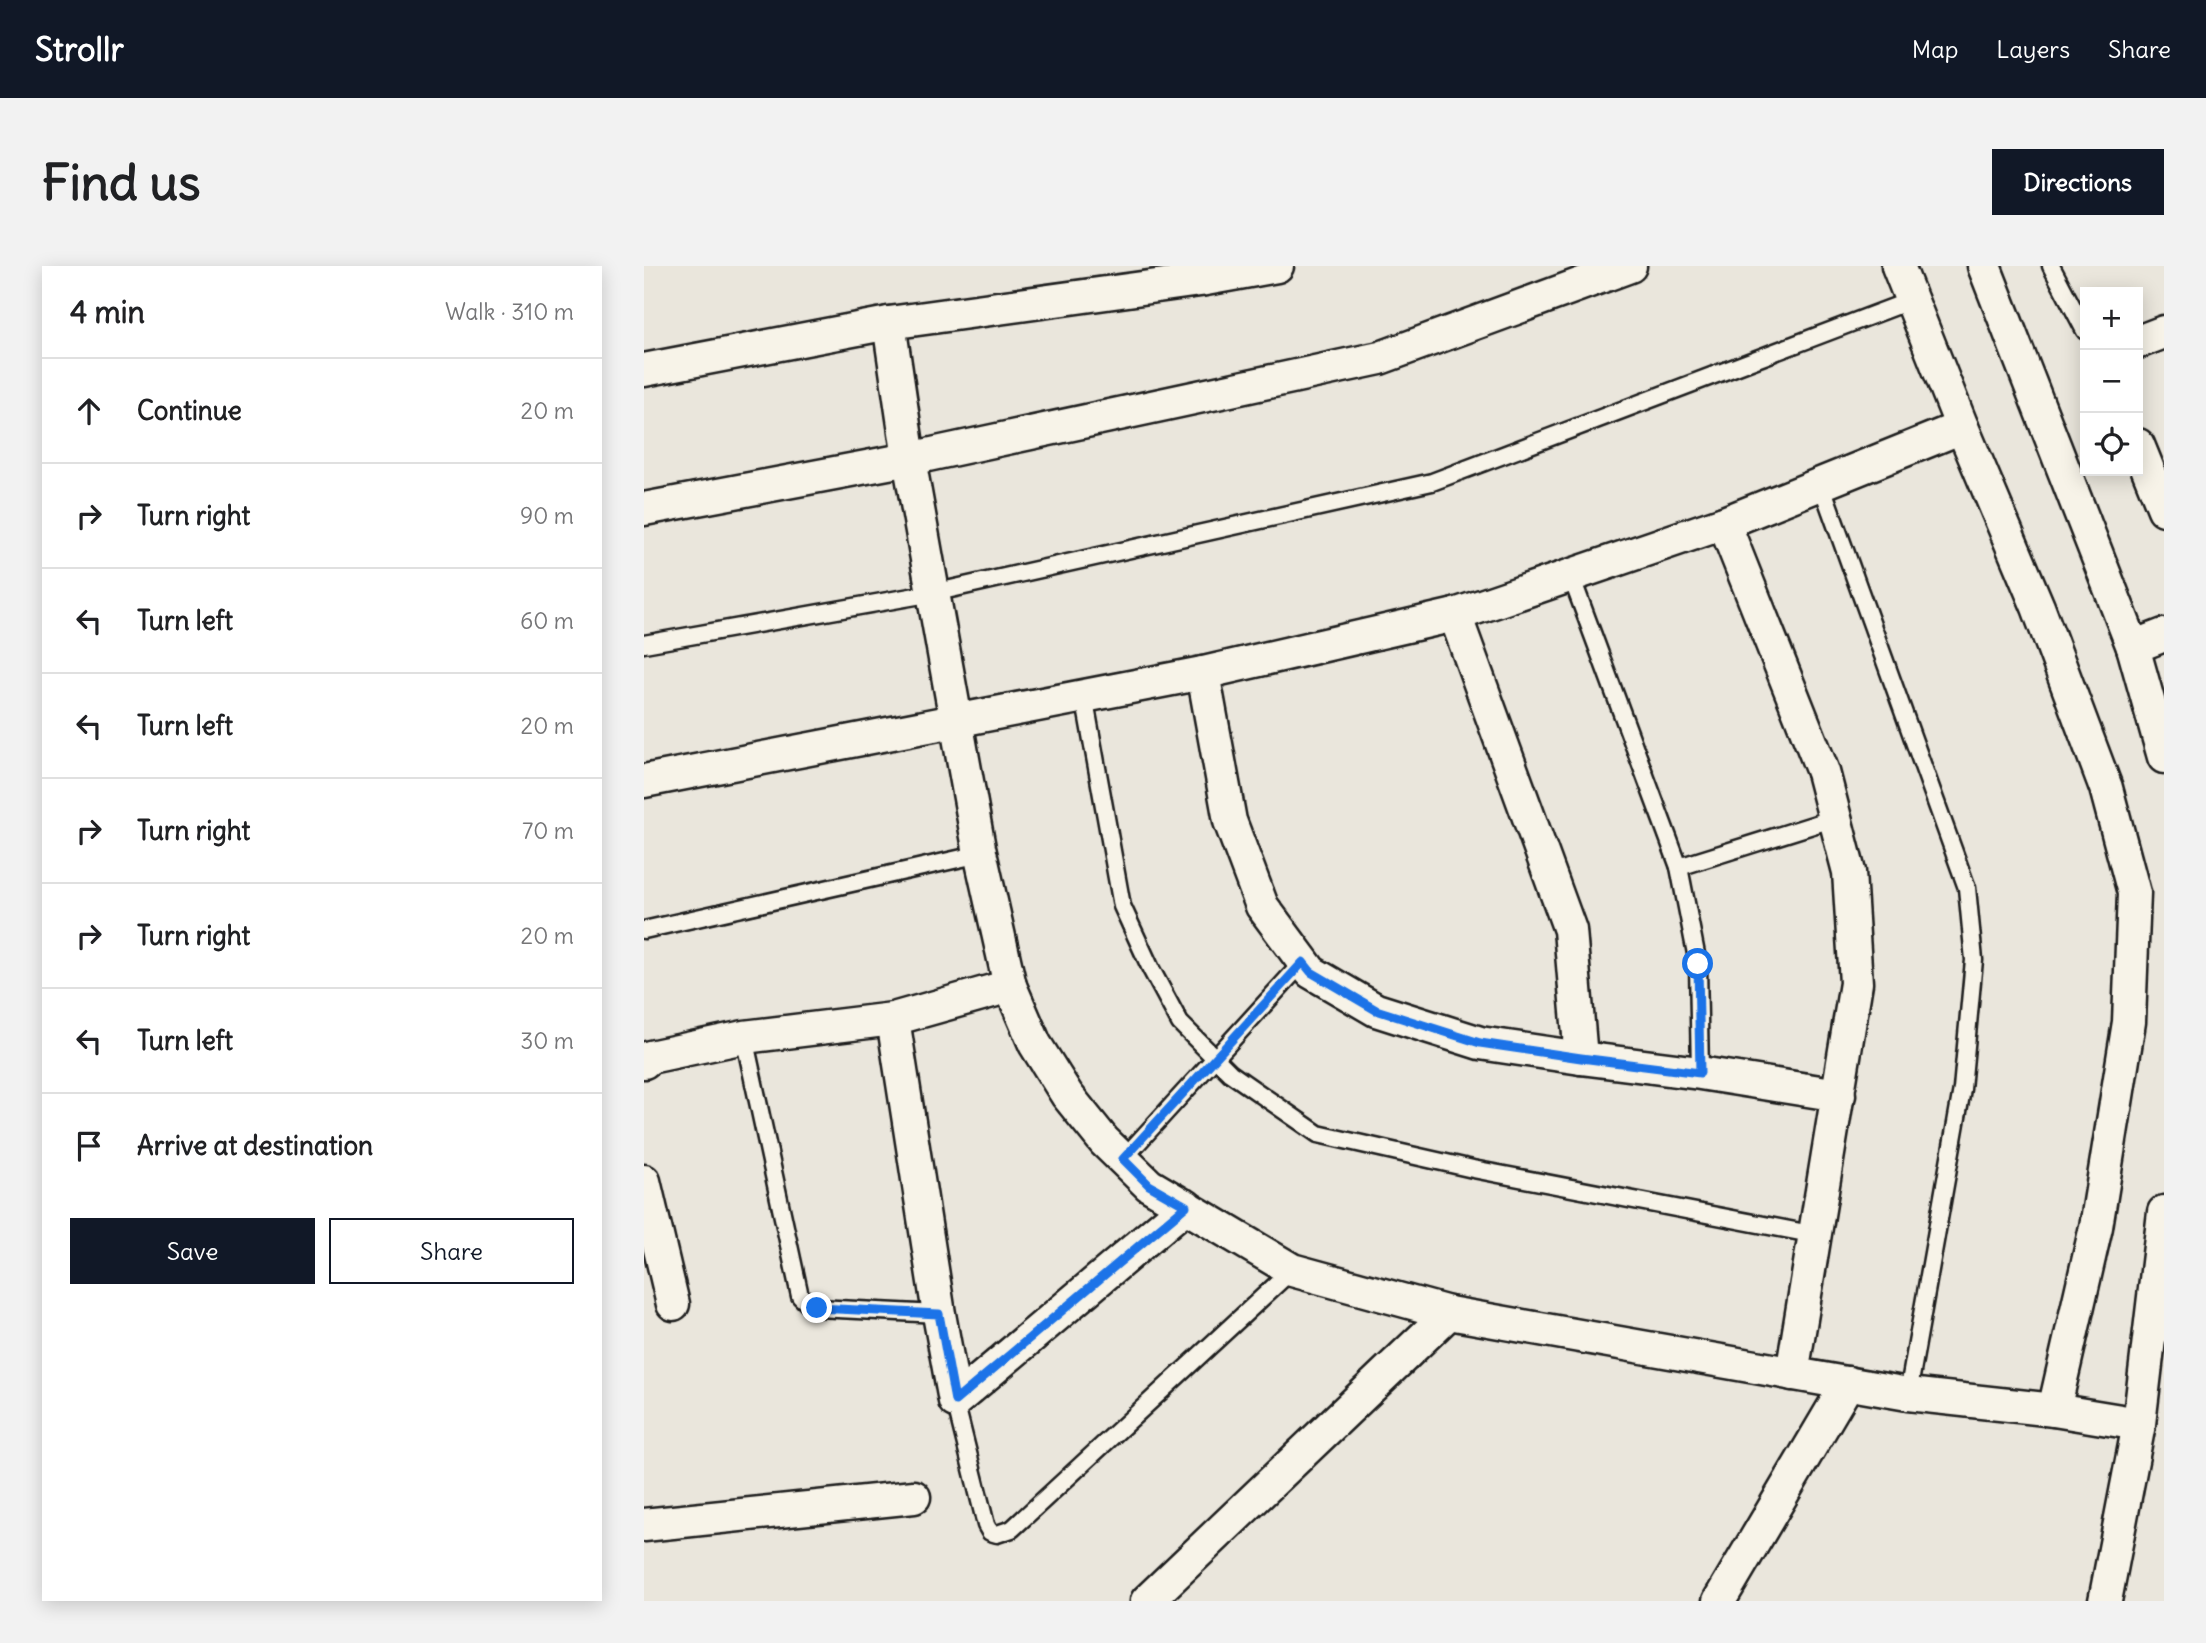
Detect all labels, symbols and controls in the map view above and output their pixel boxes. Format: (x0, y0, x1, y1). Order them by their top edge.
text: Strollr (35, 28, 124, 70)
text: Map (1912, 34, 1958, 64)
text: Layers (1996, 34, 2070, 64)
text: Share (2108, 34, 2171, 64)
button: Directions (1992, 149, 2164, 215)
text: Find us (42, 152, 200, 213)
map controls (2080, 287, 2143, 476)
button: + (2080, 287, 2143, 350)
text: 4 min (70, 293, 145, 331)
text: Walk · 310 m (445, 297, 574, 326)
button: − (2080, 350, 2143, 413)
icon: ahead (70, 392, 108, 430)
text: Continue (137, 394, 242, 427)
text: 20 m (521, 396, 574, 425)
button: locate (2080, 413, 2143, 476)
icon: right (70, 497, 108, 535)
text: Turn right (137, 499, 250, 532)
text: 90 m (520, 501, 574, 530)
icon: left (70, 602, 108, 640)
text: Turn left (137, 604, 233, 637)
text: 60 m (520, 606, 574, 635)
icon: left (70, 707, 108, 745)
text: Turn left (137, 709, 233, 742)
text: 20 m (521, 711, 574, 740)
icon: right (70, 812, 108, 850)
text: Turn right (137, 814, 250, 847)
text: 70 m (522, 816, 574, 845)
icon: right (70, 917, 108, 955)
text: Turn right (137, 919, 250, 952)
text: 20 m (521, 921, 574, 950)
route start (1682, 948, 1713, 979)
icon: left (70, 1022, 108, 1060)
text: Turn left (137, 1024, 233, 1057)
text: 30 m (520, 1026, 574, 1055)
icon: arrive (70, 1127, 108, 1165)
text: Arrive at destination (137, 1129, 373, 1162)
button: Save (70, 1218, 315, 1284)
button: Share (329, 1218, 574, 1284)
route end (801, 1292, 832, 1323)

